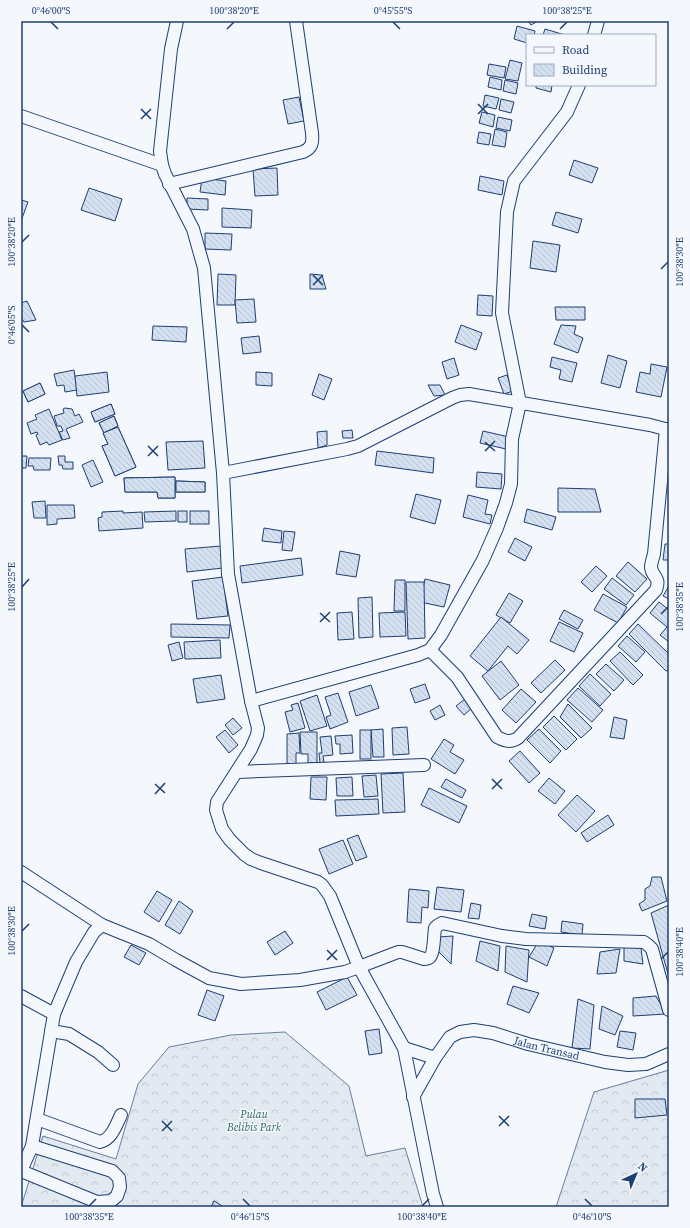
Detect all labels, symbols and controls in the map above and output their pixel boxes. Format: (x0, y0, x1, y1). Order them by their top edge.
text: 0°46'00"S (32, 4, 70, 17)
text: 100°38'20"E (209, 4, 259, 17)
text: 0°45'55"S (374, 4, 412, 17)
text: 100°38'25"E (542, 4, 592, 17)
legend (526, 34, 656, 86)
text: Road (562, 42, 589, 58)
text: Building (562, 62, 607, 78)
text: 100°38'20"E (5, 217, 18, 267)
text: 100°38'30"E (673, 237, 686, 287)
text: 0°46'05"S (5, 306, 18, 344)
text: 100°38'25"E (5, 562, 18, 612)
text: 100°38'35"E (673, 582, 686, 632)
text: 100°38'30"E (5, 906, 18, 956)
text: 100°38'40"E (673, 927, 686, 977)
street label: Jalan Transad (511, 1032, 582, 1063)
park label: Pulau Belibis Park (226, 1107, 282, 1135)
north arrow (616, 1154, 656, 1194)
text: N (635, 1159, 651, 1175)
text: 100°38'35"E (64, 1210, 114, 1223)
text: 0°46'15"S (231, 1210, 269, 1223)
text: 100°38'40"E (397, 1210, 447, 1223)
text: 0°46'10"S (573, 1210, 611, 1223)

